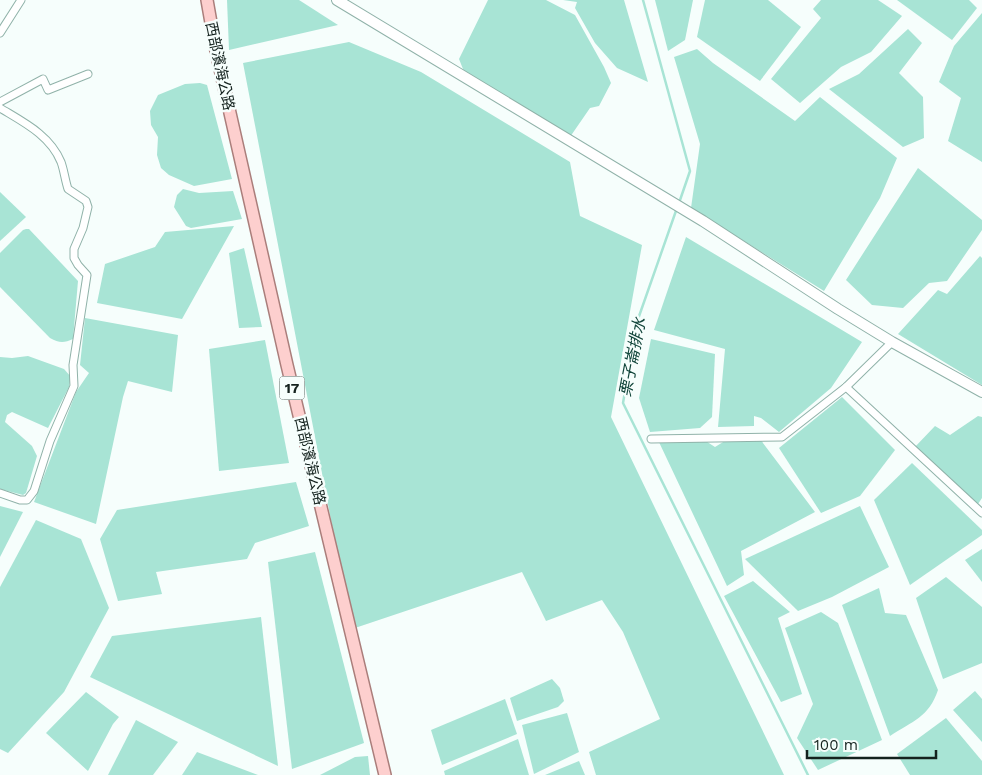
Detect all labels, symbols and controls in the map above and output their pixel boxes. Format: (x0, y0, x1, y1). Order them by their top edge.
street label: 西部濱海公路 (202, 20, 238, 112)
water label: 栗子崙排水 (616, 315, 650, 398)
road number: 17 (280, 376, 304, 399)
street label: 西部濱海公路 (291, 415, 329, 507)
scale bar (807, 728, 936, 760)
text: 100 m (814, 736, 858, 754)

